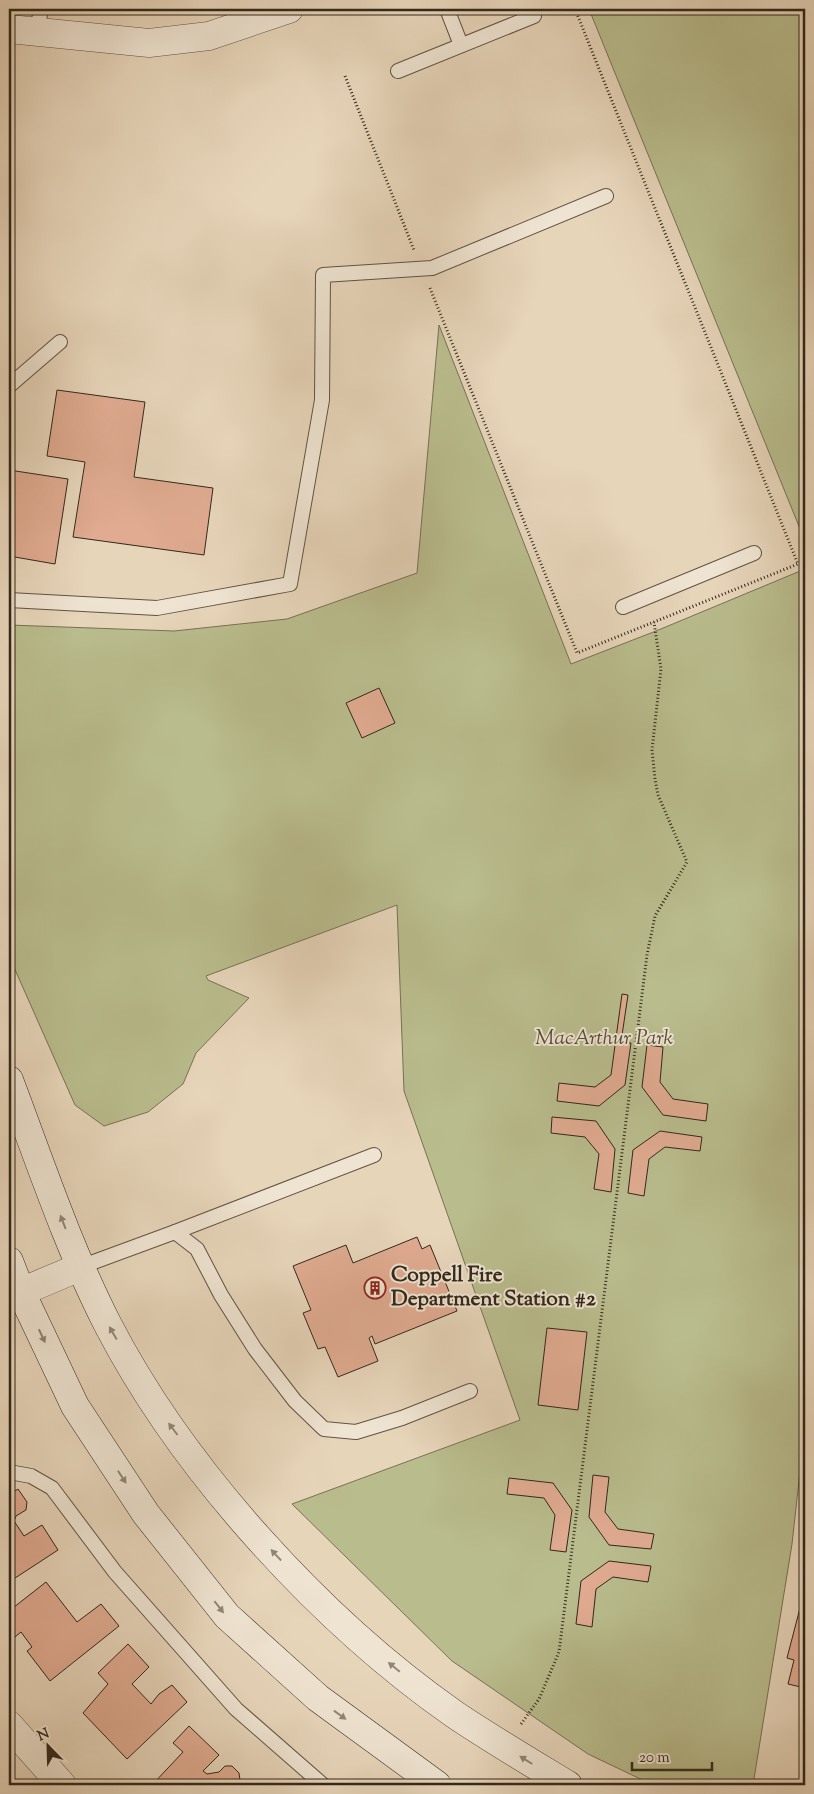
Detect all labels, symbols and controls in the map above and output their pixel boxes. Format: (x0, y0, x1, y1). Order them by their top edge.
park label: MacArthur Park (535, 1024, 673, 1054)
one-way arrow (59, 1214, 66, 1229)
place label: Coppell Fire Department Station #2 (391, 1261, 596, 1315)
building icon: Coppell Fire Department Station #2 (363, 1276, 387, 1300)
one-way arrow (108, 1326, 117, 1339)
one-way arrow (38, 1329, 46, 1343)
one-way arrow (168, 1423, 179, 1436)
one-way arrow (117, 1470, 126, 1484)
one-way arrow (270, 1550, 282, 1562)
one-way arrow (214, 1600, 225, 1613)
one-way arrow (387, 1661, 400, 1672)
one-way arrow (333, 1710, 347, 1720)
north arrow (22, 1722, 72, 1772)
text: N (35, 1724, 53, 1747)
scale bar (632, 1739, 712, 1771)
text: 20 m (639, 1748, 670, 1769)
one-way arrow (520, 1755, 533, 1764)

